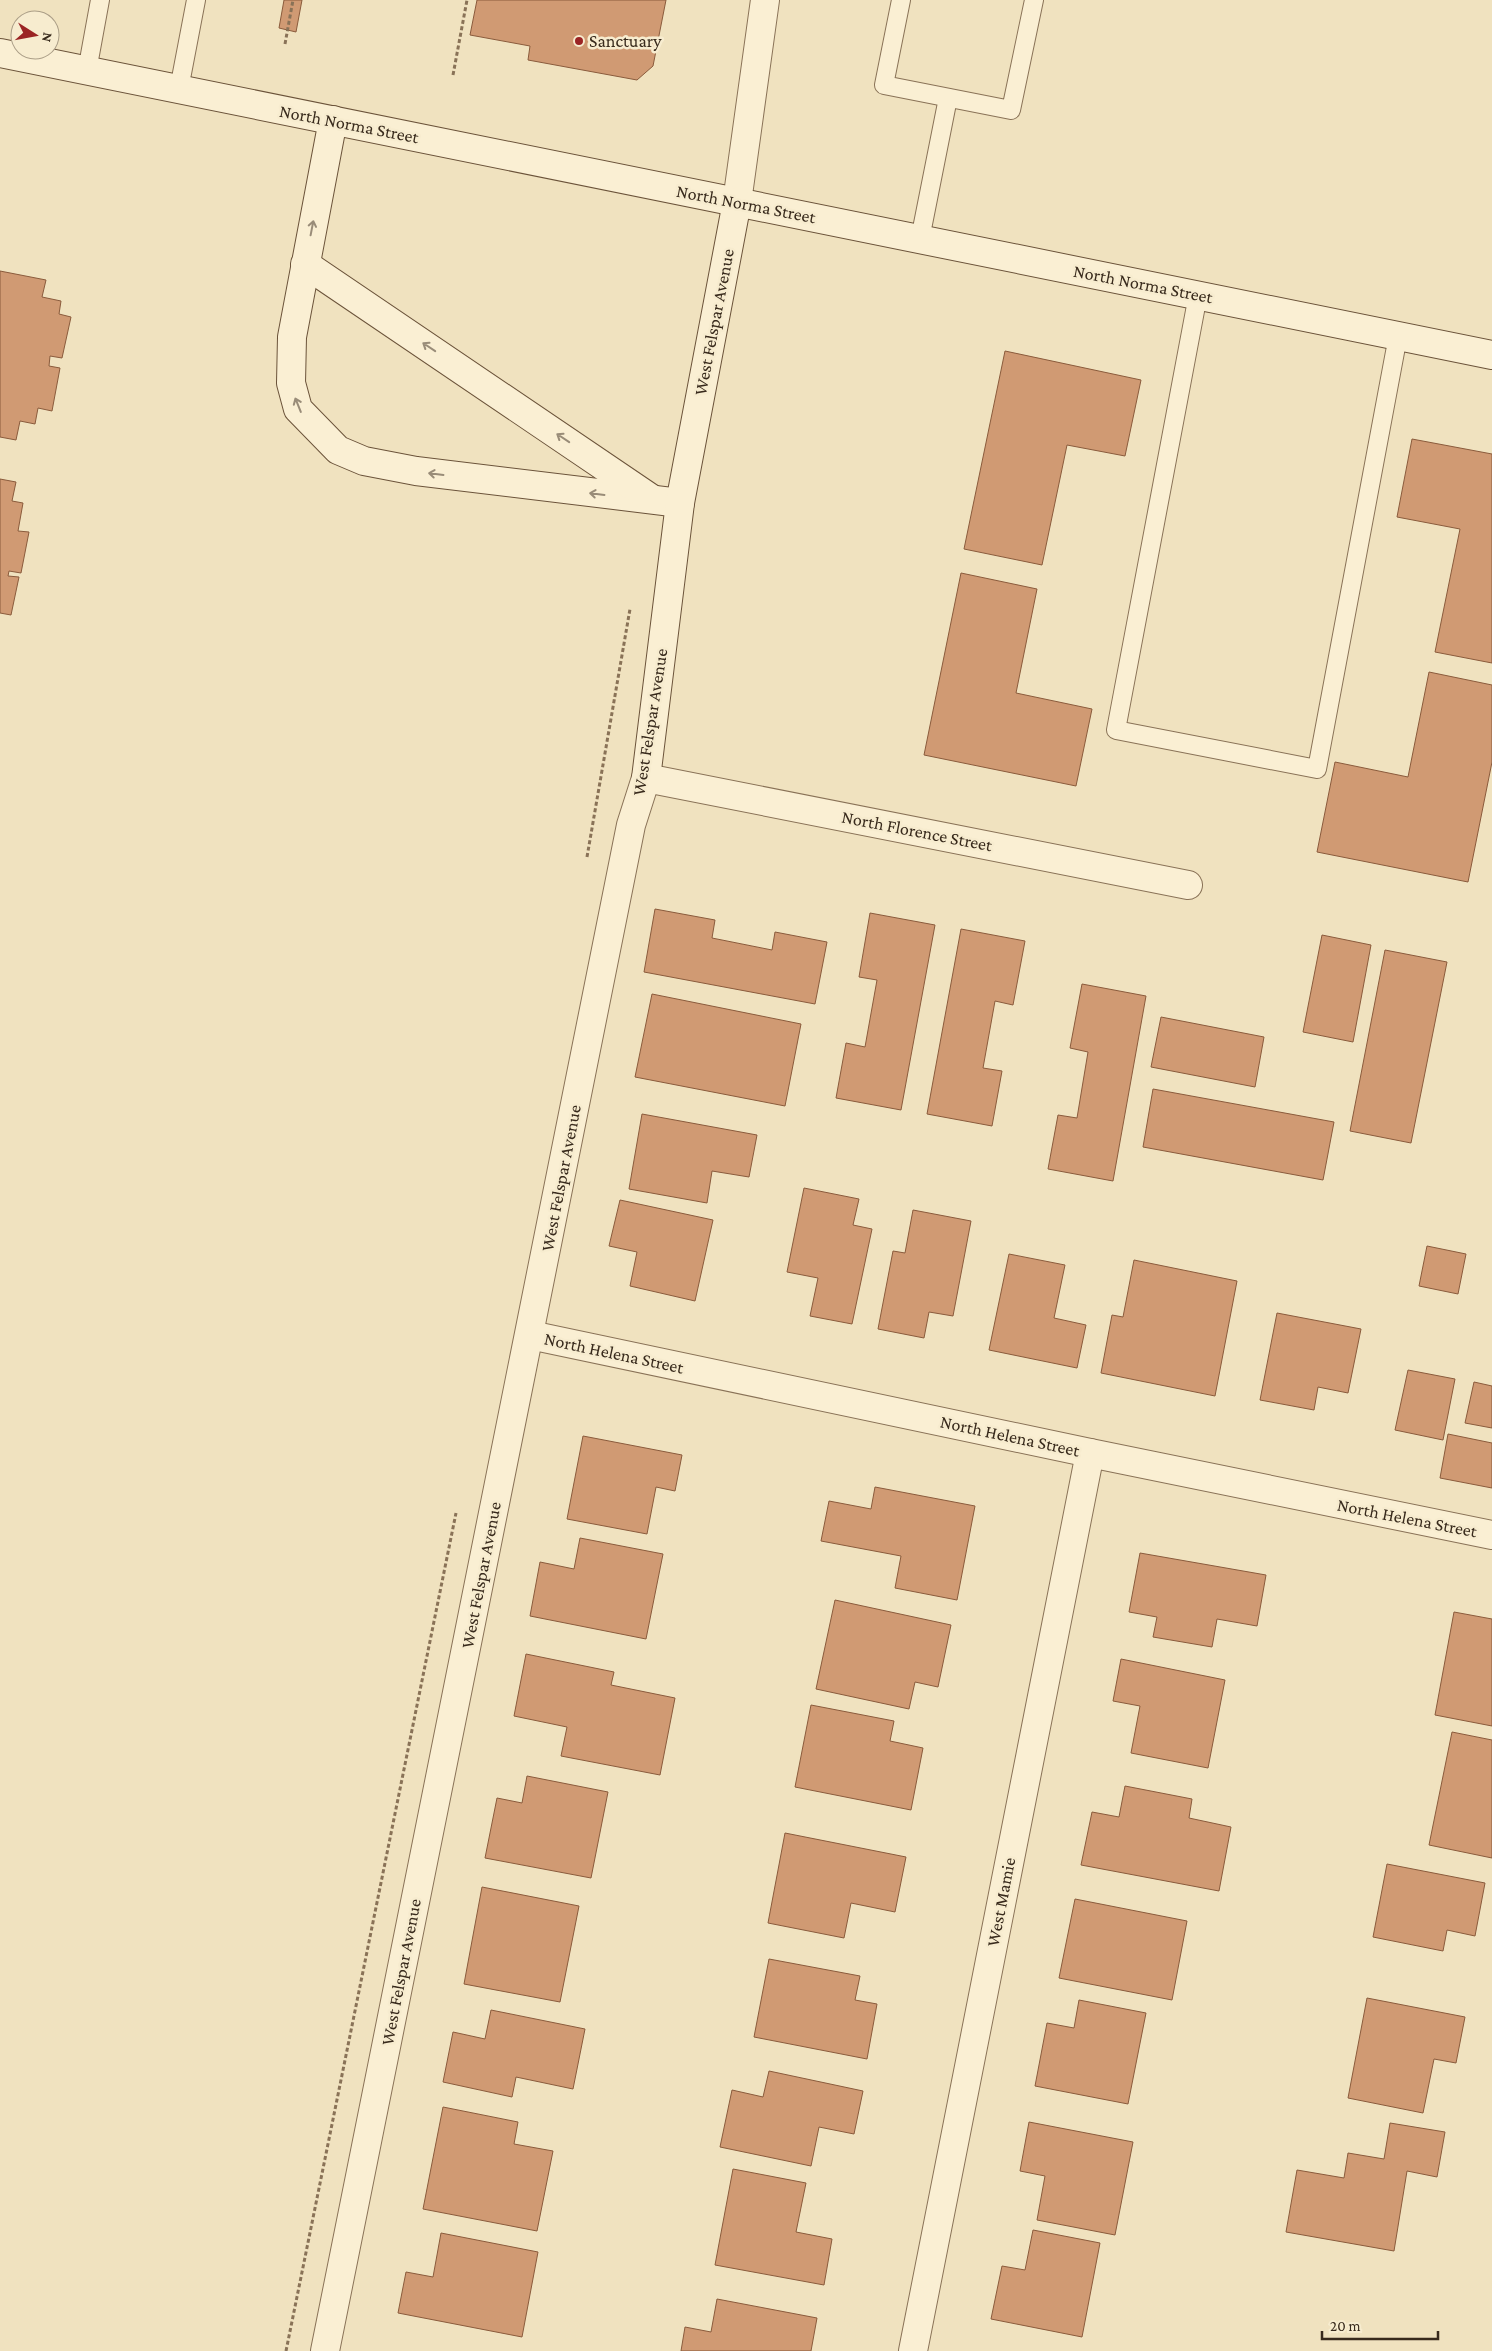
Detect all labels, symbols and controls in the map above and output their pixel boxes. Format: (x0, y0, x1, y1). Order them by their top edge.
north arrow (10, 10, 60, 60)
text: N (39, 31, 57, 44)
place label: Sanctuary (589, 31, 662, 51)
marker: Sanctuary (573, 35, 585, 47)
street label: North Norma Street (278, 101, 421, 148)
street label: North Norma Street (675, 181, 818, 228)
one-way arrow (307, 220, 317, 236)
street label: West Felspar Avenue (690, 247, 738, 397)
street label: North Norma Street (1072, 261, 1215, 308)
one-way arrow (422, 342, 436, 352)
one-way arrow (293, 398, 302, 413)
one-way arrow (556, 433, 570, 444)
one-way arrow (428, 469, 444, 479)
one-way arrow (589, 489, 605, 499)
street label: West Felspar Avenue (628, 647, 672, 797)
street label: North Florence Street (840, 807, 995, 856)
street label: West Felspar Avenue (537, 1103, 585, 1253)
street label: North Helena Street (542, 1328, 687, 1378)
street label: North Helena Street (938, 1411, 1083, 1461)
street label: North Helena Street (1335, 1495, 1480, 1542)
street label: West Felspar Avenue (457, 1500, 505, 1650)
street label: West Mamie (983, 1856, 1019, 1948)
street label: West Felspar Avenue (377, 1897, 425, 2047)
scale bar (1322, 2308, 1438, 2340)
text: 20 m (1330, 2318, 1361, 2334)

